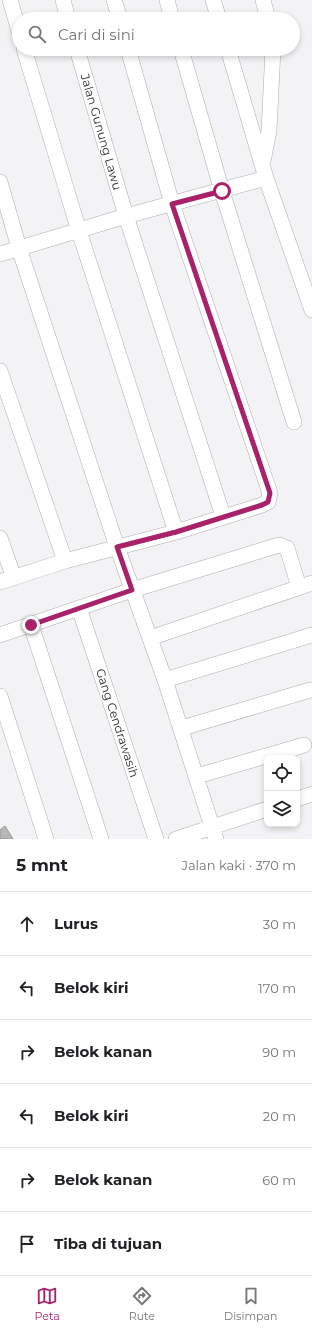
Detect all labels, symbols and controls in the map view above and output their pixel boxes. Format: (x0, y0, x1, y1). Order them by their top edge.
search box (12, 12, 300, 56)
icon: search (26, 23, 48, 45)
text: Cari di sini (58, 25, 135, 44)
street label: Jalan Gunung Lawu (77, 71, 125, 192)
route start (213, 182, 231, 200)
route end (22, 616, 40, 634)
street label: Gang Cendrawasih (93, 667, 142, 779)
map controls (264, 755, 300, 827)
button: locate (264, 755, 300, 791)
button: layers (264, 791, 300, 827)
text: 5 mnt (16, 855, 68, 875)
text: Jalan kaki · 370 m (181, 857, 296, 873)
icon: ahead (16, 913, 38, 935)
text: Lurus (54, 914, 98, 933)
text: 30 m (263, 916, 296, 932)
icon: left (16, 977, 38, 999)
text: Belok kiri (54, 978, 129, 997)
text: 170 m (258, 980, 296, 996)
icon: right (16, 1041, 38, 1063)
text: Belok kanan (54, 1042, 152, 1061)
text: 90 m (262, 1044, 296, 1060)
icon: left (16, 1105, 38, 1127)
text: Belok kiri (54, 1106, 129, 1125)
text: 20 m (263, 1108, 296, 1124)
icon: right (16, 1169, 38, 1191)
text: Belok kanan (54, 1170, 152, 1189)
text: 60 m (262, 1172, 296, 1188)
icon: arrive (16, 1233, 38, 1255)
text: Tiba di tujuan (54, 1234, 162, 1253)
tab: Peta (35, 1285, 60, 1323)
tab: Rute (129, 1285, 155, 1323)
tab: Disimpan (224, 1285, 277, 1323)

